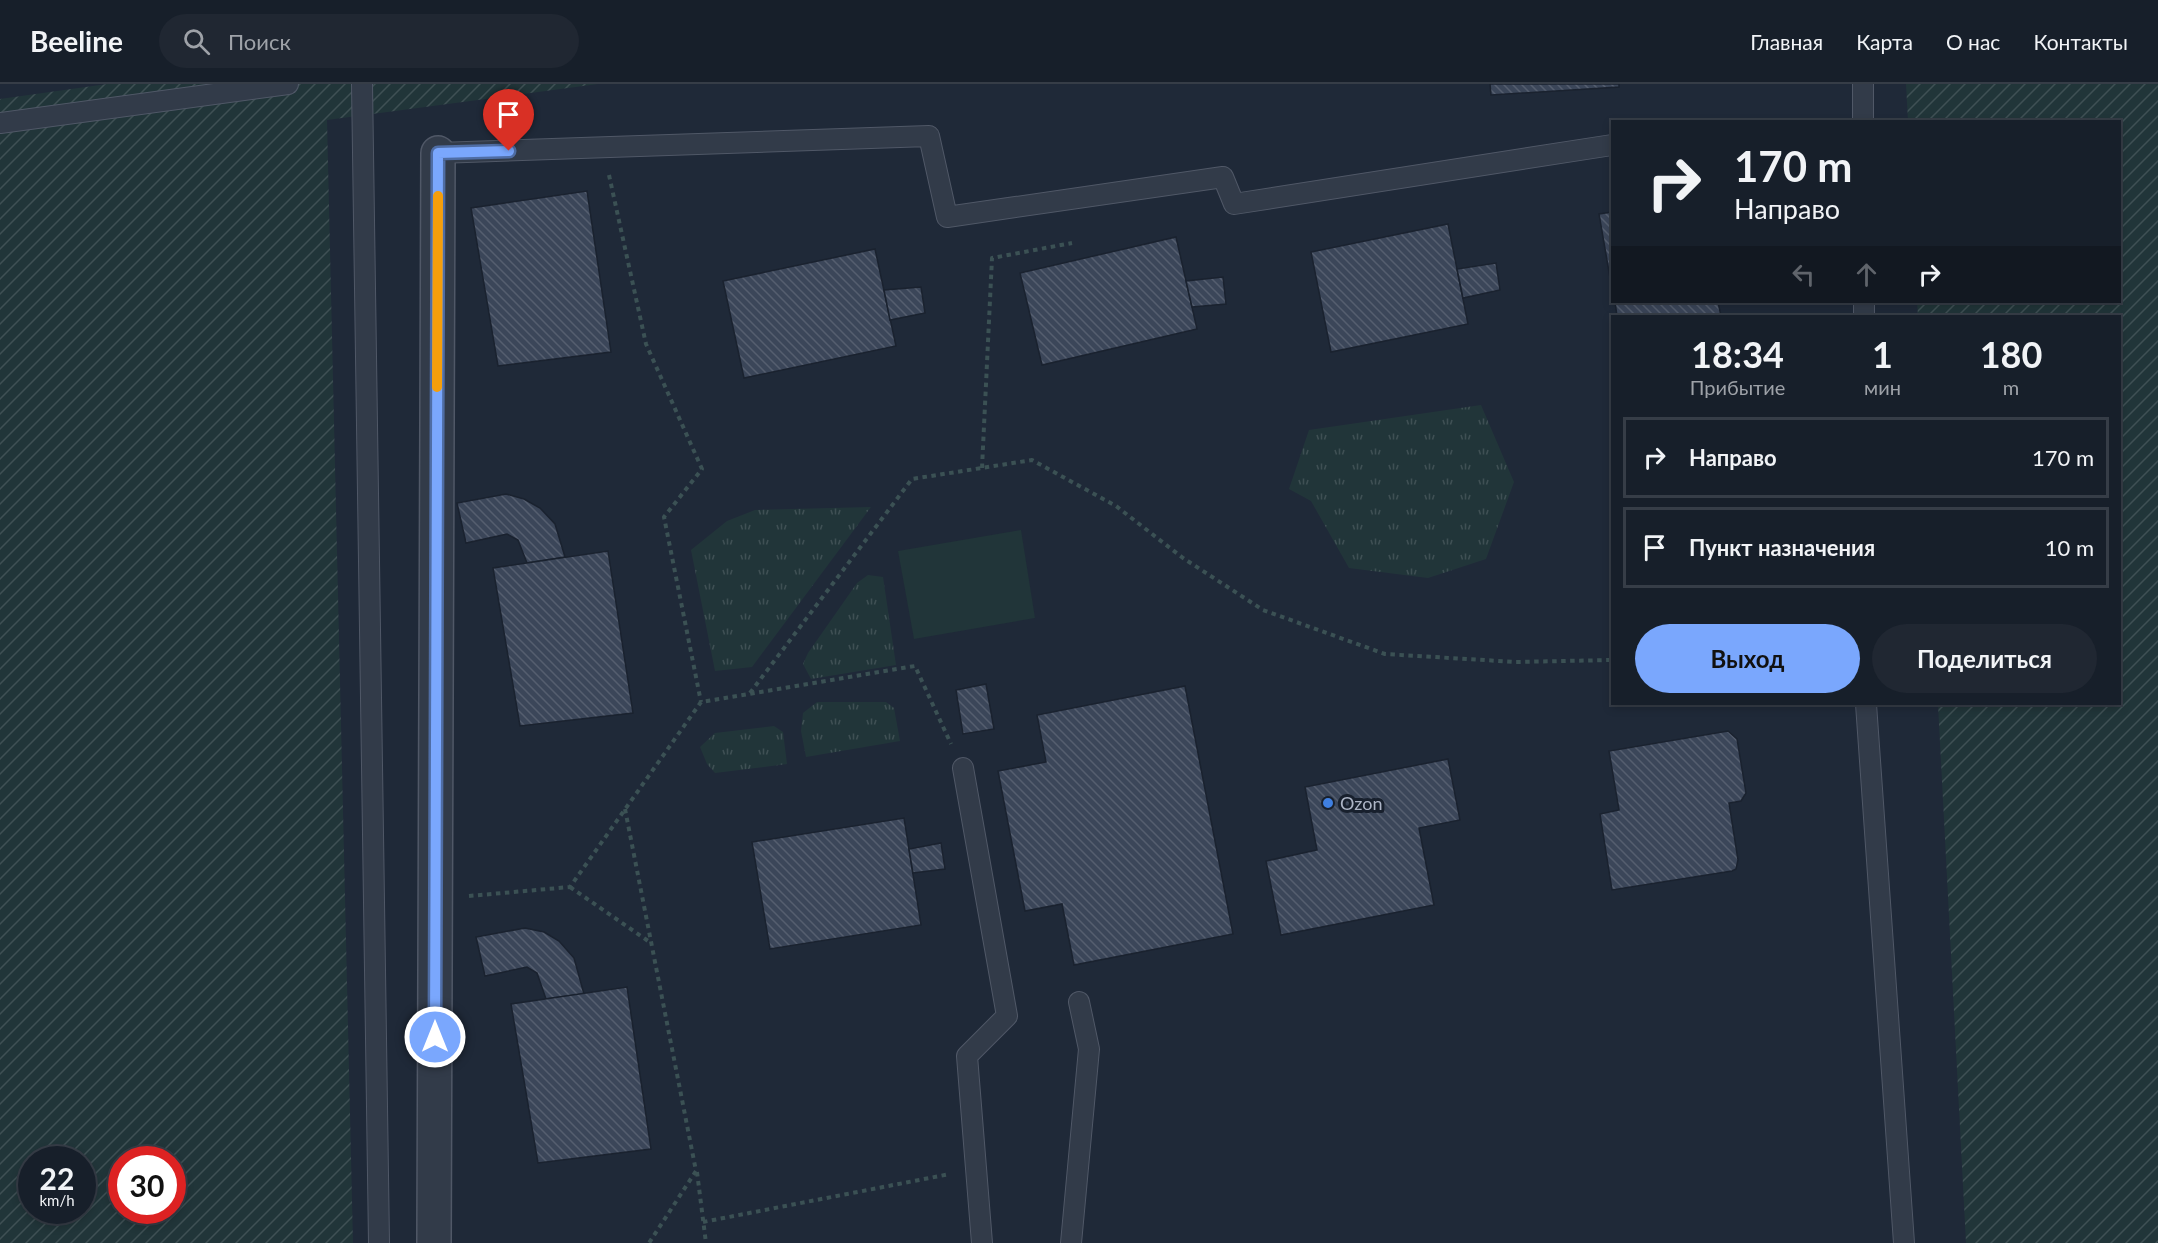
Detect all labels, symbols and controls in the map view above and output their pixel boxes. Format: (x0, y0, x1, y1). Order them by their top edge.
search box (159, 14, 579, 68)
text: Beeline (30, 24, 123, 58)
icon: search (180, 25, 213, 58)
text: Поиск (228, 28, 291, 55)
text: Главная (1750, 29, 1823, 54)
text: Карта (1856, 29, 1913, 54)
text: О нас (1946, 29, 2000, 54)
text: Контакты (2033, 29, 2128, 54)
pin (483, 89, 534, 151)
icon: arrive (492, 98, 525, 131)
text: 170 m (1734, 141, 1852, 191)
icon: right (1635, 144, 1713, 222)
text: Направо (1734, 192, 1840, 225)
icon: left (1787, 258, 1820, 291)
icon: ahead (1850, 258, 1883, 291)
icon: right (1913, 258, 1946, 291)
text: 18:34 (1691, 332, 1784, 376)
text: 1 (1872, 332, 1893, 376)
text: 180 (1980, 332, 2042, 376)
text: Прибытие (1690, 375, 1785, 399)
text: мин (1864, 375, 1901, 399)
text: m (2003, 375, 2019, 399)
icon: right (1638, 441, 1671, 474)
text: Направо (1689, 444, 1777, 471)
text: 170 m (2032, 444, 2094, 471)
icon: arrive (1638, 531, 1671, 564)
text: Пункт назначения (1689, 534, 1875, 561)
text: 10 m (2045, 534, 2094, 561)
button: Выход (1635, 624, 1860, 693)
button: Поделиться (1872, 624, 2097, 693)
place label: Ozon (1340, 792, 1382, 814)
marker: Ozon (1321, 796, 1335, 810)
position arrow (403, 1005, 467, 1069)
speed limit sign: 30 (108, 1146, 186, 1224)
text: 22 (40, 1160, 74, 1196)
text: km/h (39, 1191, 75, 1209)

